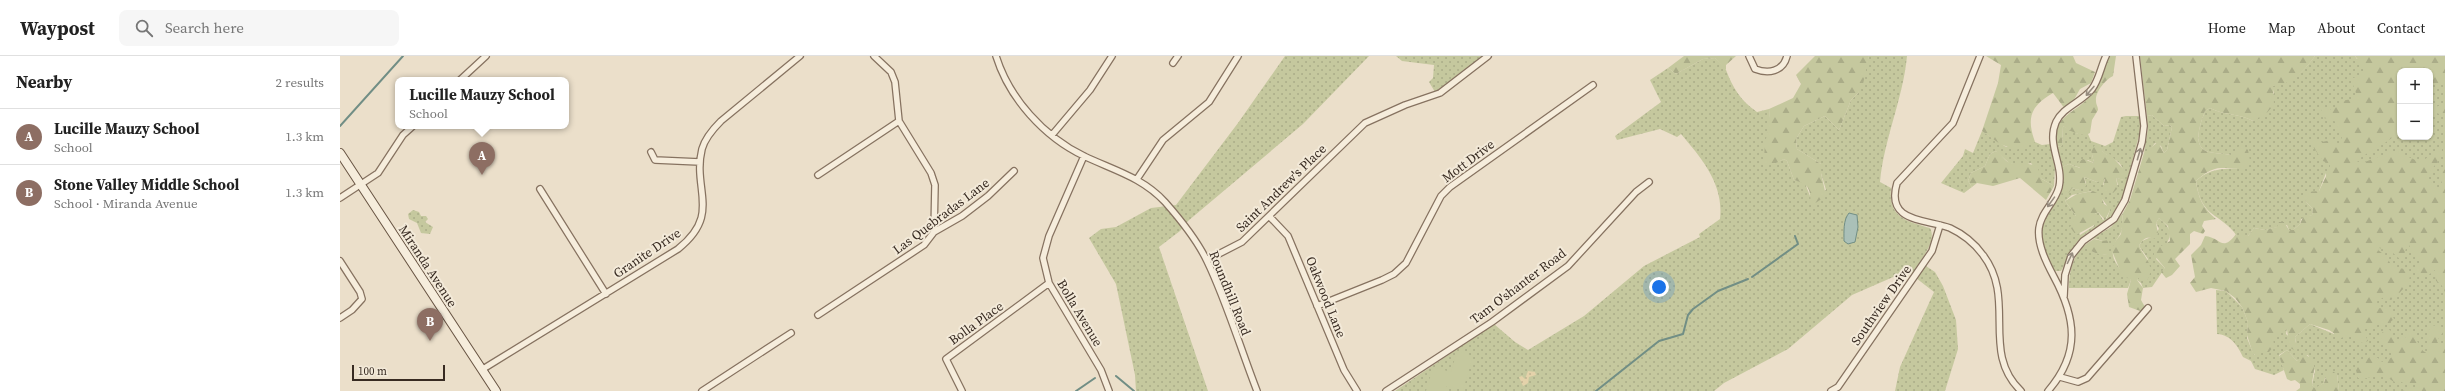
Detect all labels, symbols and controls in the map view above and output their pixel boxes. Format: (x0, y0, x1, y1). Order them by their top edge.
search box (119, 10, 399, 46)
text: Waypost (20, 15, 95, 41)
icon: search (133, 17, 155, 39)
text: Search here (165, 17, 244, 38)
text: Home (2208, 18, 2246, 38)
text: Map (2268, 18, 2295, 38)
text: About (2317, 18, 2355, 38)
text: Contact (2377, 18, 2425, 38)
map controls (2397, 68, 2433, 140)
button: + (2397, 68, 2433, 104)
text: Nearby (16, 70, 72, 94)
text: 2 results (276, 74, 324, 91)
popup (395, 77, 569, 129)
text: Lucille Mauzy School (409, 84, 555, 105)
one-way arrow (2085, 86, 2094, 96)
button: − (2397, 104, 2433, 140)
text: School (409, 105, 448, 122)
text: Lucille Mauzy School (54, 118, 200, 139)
text: A (25, 128, 33, 145)
text: 1.3 km (285, 128, 324, 145)
street label: Mott Drive (1438, 136, 1498, 186)
text: School (54, 139, 93, 156)
street label: Saint Andrew's Place (1232, 140, 1330, 236)
pin: A (469, 142, 495, 175)
one-way arrow (2136, 148, 2143, 161)
text: Stone Valley Middle School (54, 174, 239, 195)
street label: Las Quebradas Lane (889, 174, 993, 258)
text: B (25, 184, 33, 201)
text: 1.3 km (285, 184, 324, 201)
text: School · Miranda Avenue (54, 195, 198, 212)
one-way arrow (2047, 197, 2055, 208)
street label: Miranda Avenue (395, 222, 461, 311)
street label: Granite Drive (610, 224, 684, 282)
street label: Tam O'shanter Road (1467, 244, 1570, 328)
street label: Roundhill Road (1205, 248, 1255, 339)
one-way arrow (2067, 253, 2074, 265)
street label: Oakwood Lane (1302, 254, 1350, 340)
street label: Southview Drive (1847, 261, 1915, 348)
street label: Bolla Avenue (1053, 276, 1107, 350)
your location (1649, 277, 1669, 297)
street label: Bolla Place (945, 297, 1007, 349)
pin: B (417, 308, 443, 341)
scale bar (352, 363, 445, 382)
text: 100 m (358, 364, 387, 379)

